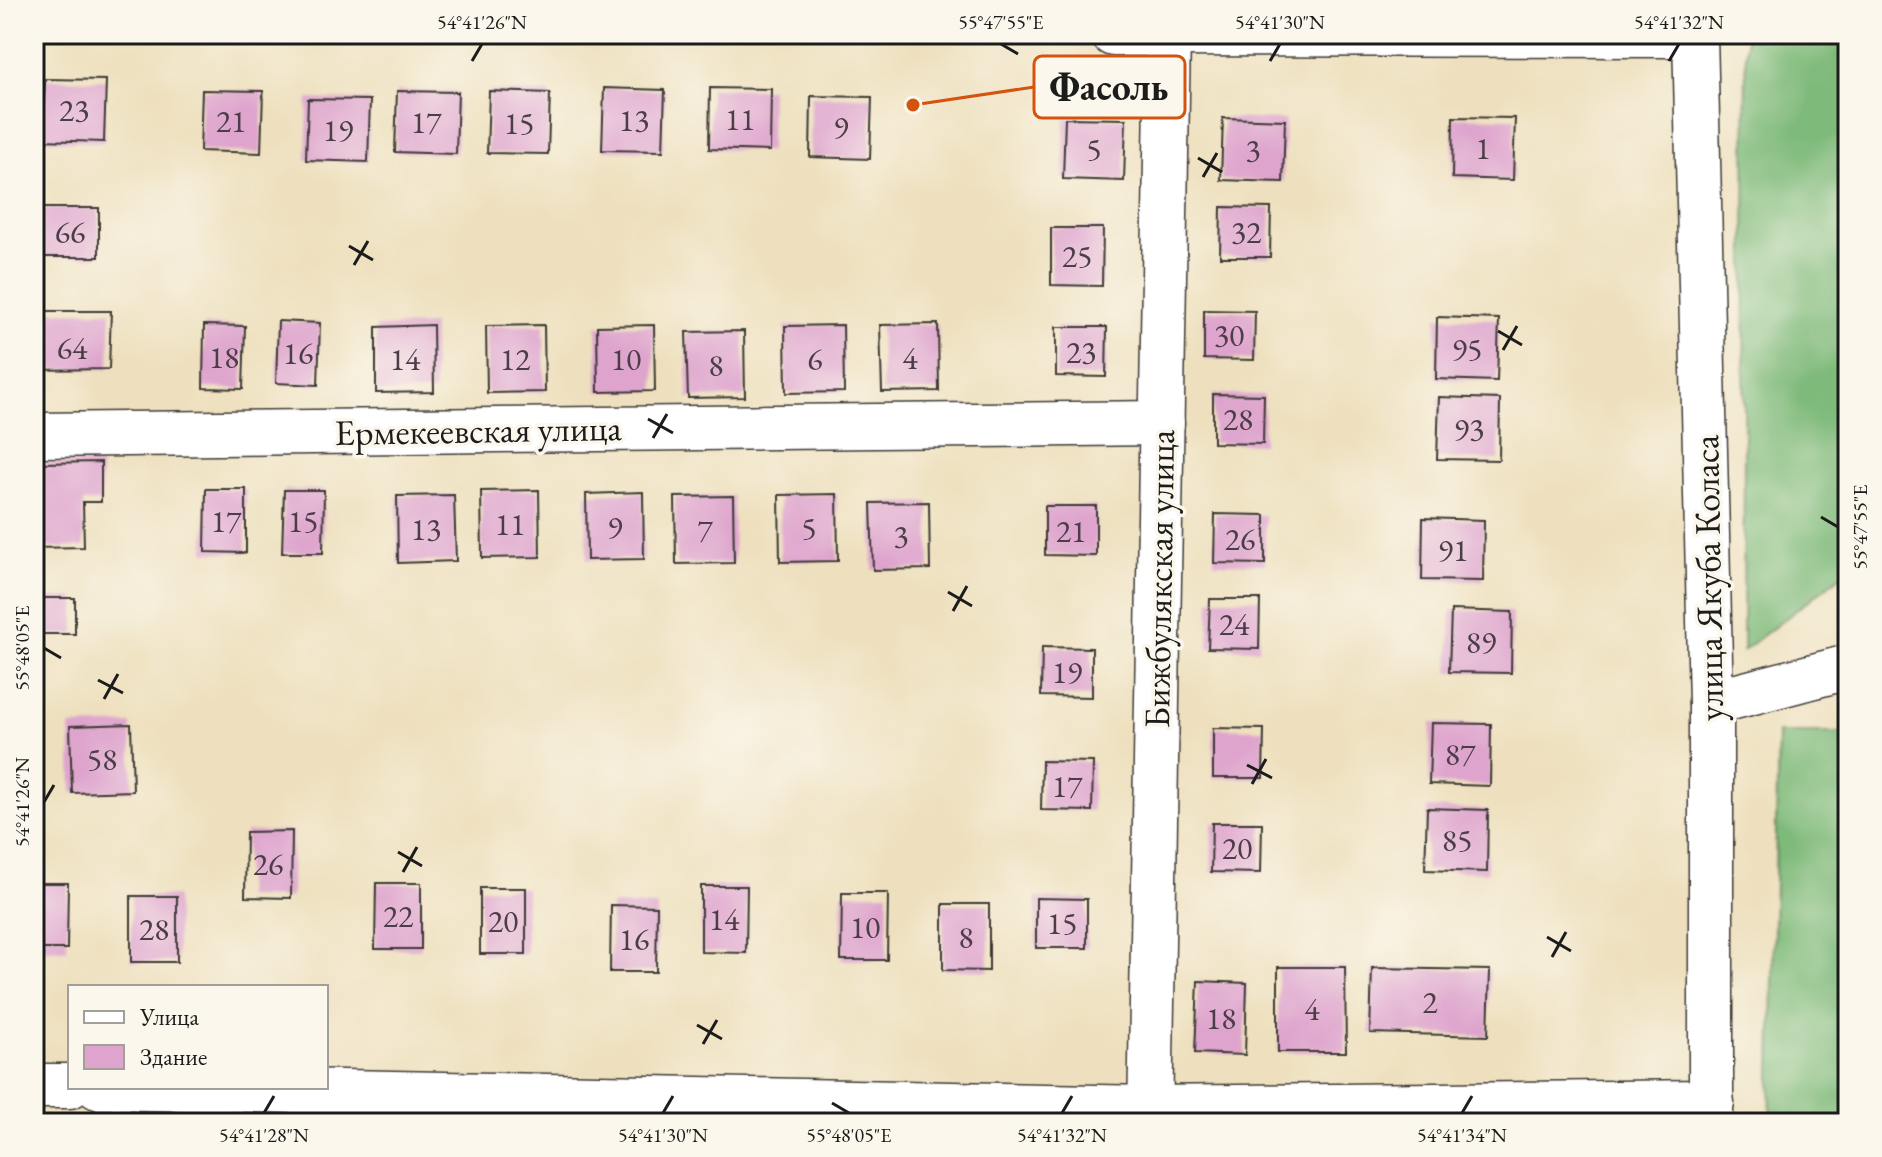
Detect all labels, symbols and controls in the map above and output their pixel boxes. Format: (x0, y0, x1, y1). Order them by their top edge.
text: 54°41'26"N (437, 9, 527, 35)
text: 55°47'55"E (958, 9, 1044, 35)
text: 54°41'30"N (1235, 9, 1325, 35)
text: 54°41'32"N (1634, 9, 1724, 35)
callout: Фасоль (1034, 56, 1185, 118)
text: Фасоль (1049, 62, 1169, 111)
house number: 23 (59, 89, 89, 131)
house number: 11 (725, 98, 755, 140)
house number: 13 (619, 99, 649, 141)
house number: 21 (216, 100, 246, 142)
house number: 17 (411, 101, 442, 143)
house number: 15 (504, 102, 534, 144)
house number: 9 (833, 106, 849, 148)
house number: 19 (323, 109, 353, 151)
house number: 1 (1475, 127, 1491, 169)
house number: 5 (1086, 128, 1102, 170)
house number: 3 (1245, 129, 1261, 171)
house number: 66 (55, 211, 85, 253)
house number: 32 (1231, 211, 1262, 253)
house number: 25 (1062, 235, 1092, 277)
house number: 30 (1214, 314, 1244, 356)
house number: 64 (57, 327, 88, 369)
house number: 95 (1452, 328, 1482, 370)
house number: 23 (1066, 331, 1096, 373)
house number: 16 (283, 332, 313, 374)
house number: 18 (209, 336, 239, 378)
house number: 4 (902, 337, 918, 379)
house number: 14 (390, 338, 421, 380)
house number: 12 (500, 338, 531, 380)
house number: 10 (611, 338, 641, 380)
house number: 6 (807, 338, 823, 380)
house number: 8 (708, 344, 724, 386)
house number: 28 (1223, 398, 1253, 440)
street label: Ермекеевская улица (334, 404, 623, 456)
house number: 93 (1454, 408, 1484, 450)
street label: Бижбулякская улица (1133, 429, 1185, 729)
street label: улица Якуба Коласа (1682, 434, 1734, 722)
text: 55°47'55"E (1847, 484, 1873, 570)
house number: 17 (211, 500, 242, 542)
house number: 15 (288, 500, 318, 542)
house number: 11 (495, 503, 525, 545)
house number: 9 (607, 506, 623, 548)
house number: 5 (801, 507, 817, 549)
house number: 13 (411, 508, 441, 550)
house number: 7 (697, 509, 713, 551)
house number: 21 (1056, 510, 1086, 552)
house number: 3 (893, 515, 909, 557)
house number: 26 (1225, 518, 1255, 560)
house number: 91 (1438, 529, 1468, 571)
house number: 24 (1219, 603, 1250, 645)
text: 55°48'05"E (9, 605, 35, 691)
house number: 89 (1466, 621, 1496, 663)
house number: 19 (1052, 651, 1082, 693)
house number: 87 (1445, 733, 1476, 775)
house number: 58 (87, 738, 117, 780)
text: 54°41'26"N (9, 757, 35, 847)
house number: 17 (1052, 765, 1083, 807)
house number: 85 (1442, 819, 1472, 861)
house number: 20 (1222, 827, 1252, 869)
house number: 26 (253, 843, 283, 885)
house number: 22 (383, 895, 414, 937)
house number: 14 (709, 898, 740, 940)
house number: 20 (488, 900, 518, 942)
house number: 15 (1047, 902, 1077, 944)
house number: 10 (850, 906, 880, 948)
house number: 28 (139, 908, 169, 950)
house number: 8 (958, 916, 974, 958)
house number: 16 (619, 918, 649, 960)
house number: 2 (1422, 981, 1438, 1023)
legend (68, 985, 328, 1089)
house number: 4 (1304, 988, 1320, 1030)
house number: 18 (1206, 997, 1236, 1039)
text: Улица (139, 1001, 199, 1032)
text: Здание (140, 1041, 207, 1072)
text: 54°41'28"N (219, 1122, 309, 1148)
text: 54°41'30"N (618, 1122, 708, 1148)
text: 55°48'05"E (806, 1122, 892, 1148)
text: 54°41'32"N (1017, 1122, 1107, 1148)
text: 54°41'34"N (1417, 1122, 1507, 1148)

